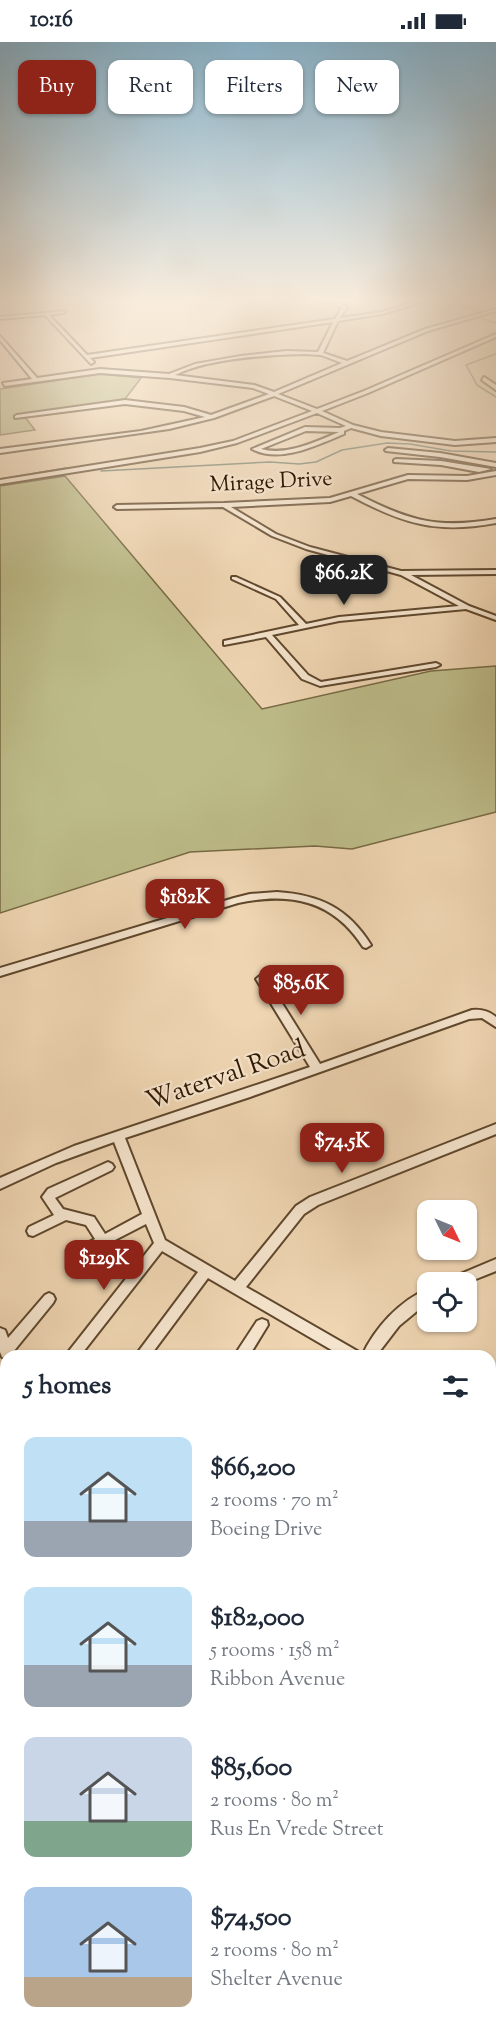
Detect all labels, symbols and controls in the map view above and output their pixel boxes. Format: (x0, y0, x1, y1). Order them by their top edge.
text: 10:16 (30, 5, 73, 37)
chip: Buy (18, 60, 96, 114)
chip: Rent (108, 60, 193, 114)
chip: Filters (205, 60, 303, 114)
chip: New (315, 60, 399, 114)
street label: Mirage Drive (209, 464, 333, 502)
pin: $66.2K (295, 555, 393, 606)
text: $66.2K (314, 560, 374, 589)
pin: $182K (143, 879, 227, 930)
text: $182K (159, 884, 211, 913)
pin: $85.6K (252, 965, 350, 1016)
text: $85.6K (273, 970, 329, 999)
street label: Waterval Road (141, 1031, 311, 1121)
pin: $74.5K (293, 1123, 391, 1174)
text: $74.5K (314, 1128, 370, 1157)
north arrow (417, 1200, 477, 1260)
map controls (417, 1200, 477, 1332)
pin: $129K (62, 1240, 146, 1291)
text: $129K (78, 1245, 130, 1274)
button: locate (417, 1272, 477, 1332)
text: 5 homes (24, 1368, 111, 1405)
icon: filters (439, 1370, 472, 1403)
text: $66,200 (210, 1450, 295, 1487)
icon: home (72, 1461, 144, 1533)
text: 2 rooms · 70 m² (210, 1487, 339, 1516)
text: Boeing Drive (210, 1516, 322, 1545)
text: $182,000 (210, 1600, 305, 1637)
icon: home (72, 1611, 144, 1683)
text: 5 rooms · 158 m² (210, 1637, 340, 1666)
text: Ribbon Avenue (210, 1666, 345, 1695)
text: $85,600 (210, 1750, 292, 1787)
icon: home (72, 1761, 144, 1833)
text: 2 rooms · 80 m² (210, 1787, 339, 1816)
text: Rus En Vrede Street (210, 1816, 384, 1845)
text: $74,500 (210, 1900, 292, 1937)
icon: home (72, 1911, 144, 1983)
text: 2 rooms · 80 m² (210, 1937, 339, 1966)
text: Shelter Avenue (210, 1966, 343, 1995)

